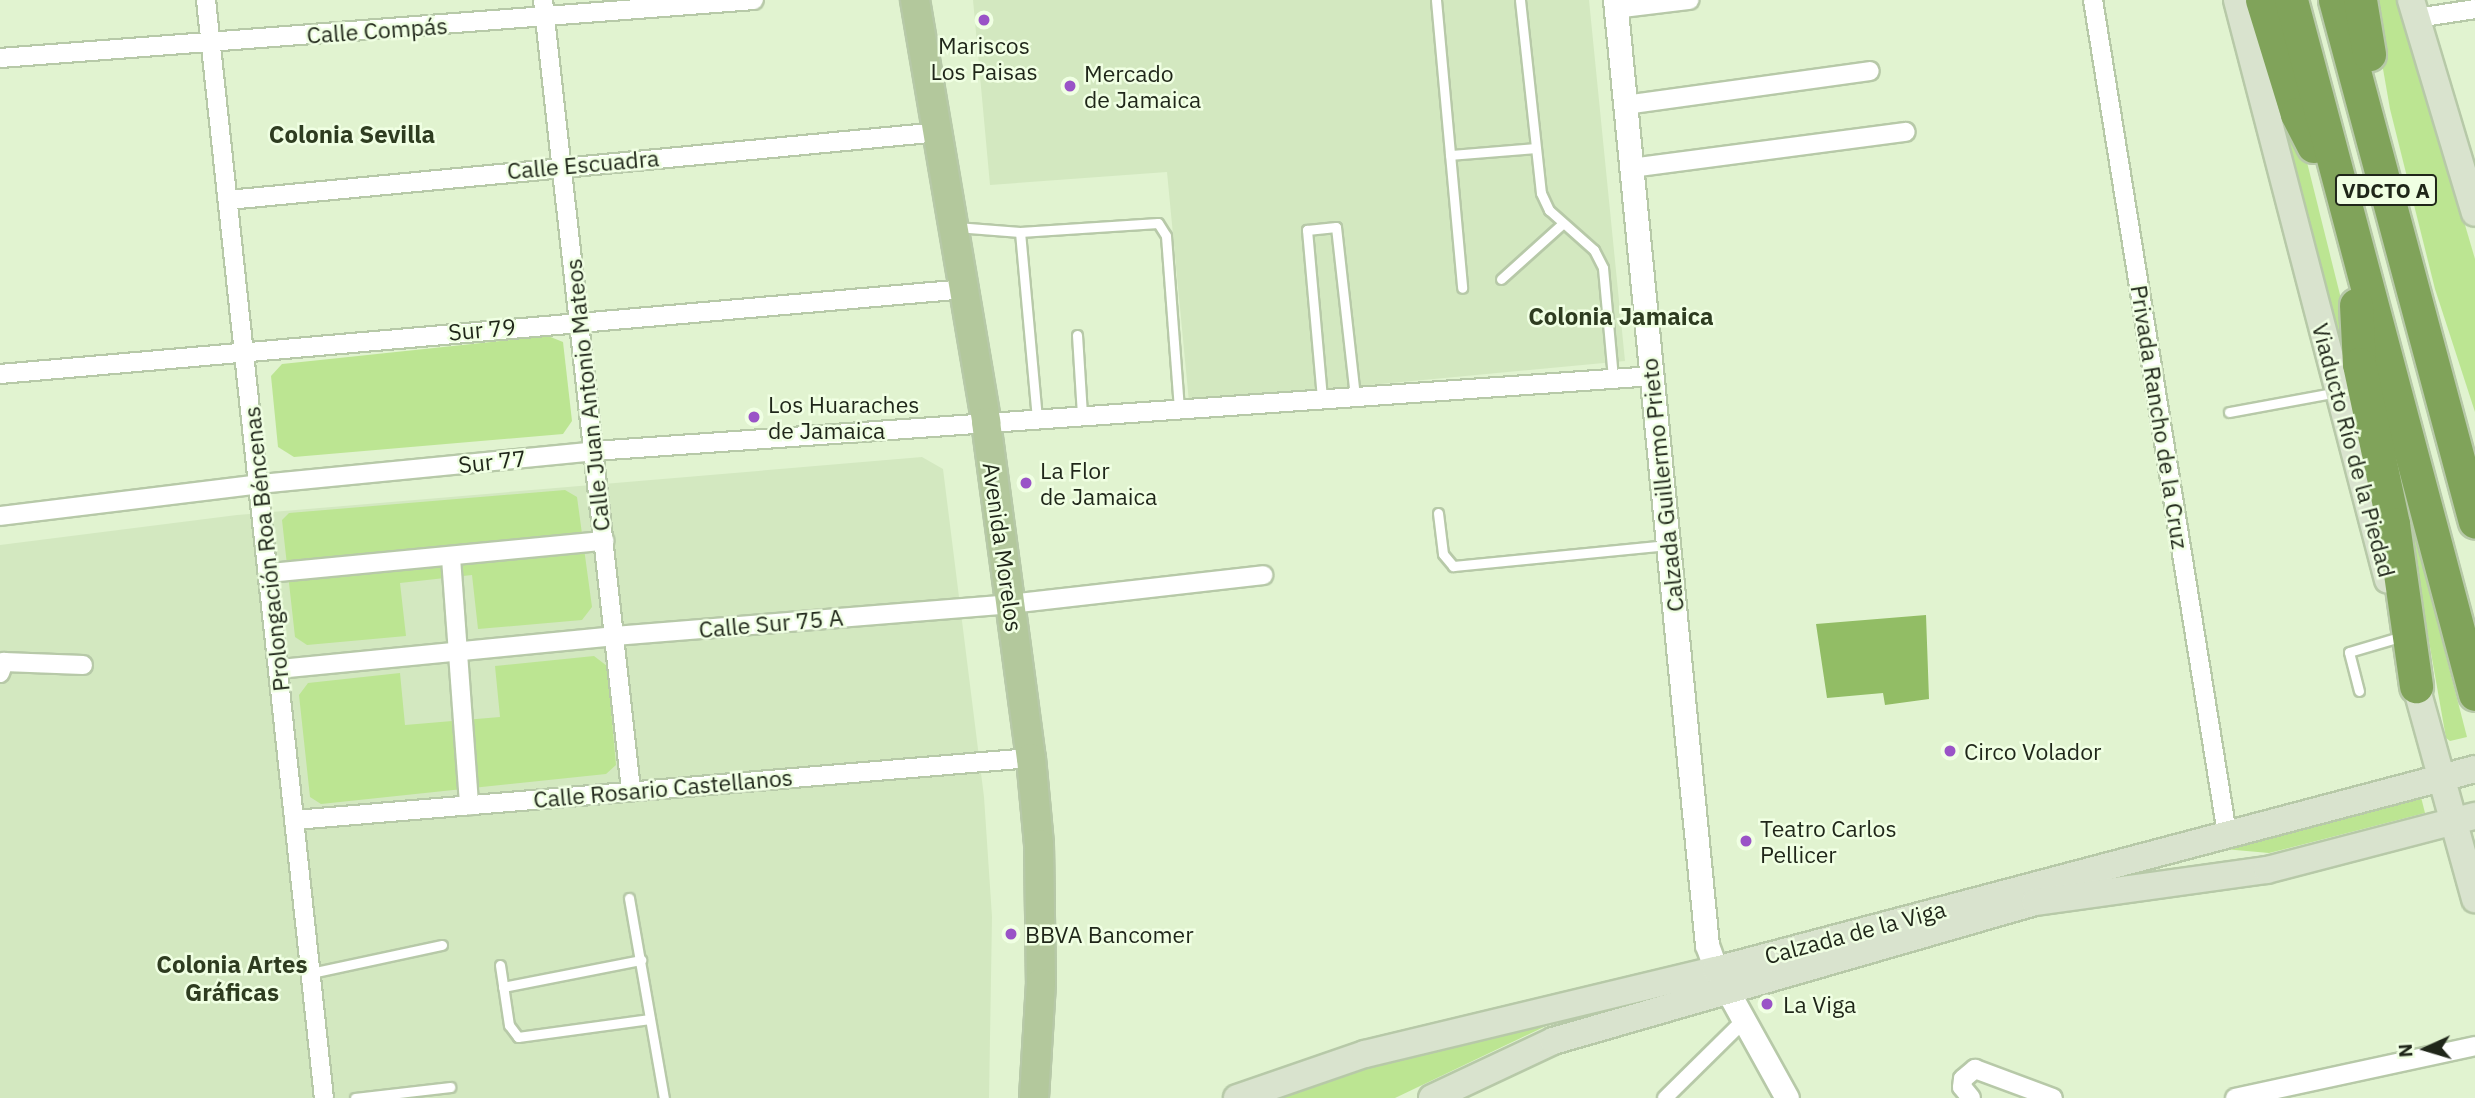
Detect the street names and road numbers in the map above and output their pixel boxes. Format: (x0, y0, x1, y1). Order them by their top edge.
street label: Calle Compás (306, 11, 448, 49)
street label: Calle Escuadra (506, 144, 660, 184)
road number: VDCTO A (2334, 172, 2438, 208)
street label: Calle Juan Antonio Mateos (559, 257, 615, 533)
street label: Privada Rancho de la Cruz (2125, 283, 2195, 551)
street label: Sur 79 (447, 312, 517, 346)
street label: Viaducto Río de la Piedad (2307, 320, 2401, 580)
street label: Calzada Guillermo Prieto (1635, 357, 1689, 613)
street label: Prolongación Roa Béncenas (237, 405, 295, 693)
street label: Sur 77 (457, 444, 527, 478)
street label: Avenida Morelos (977, 461, 1029, 633)
street label: Calle Sur 75 A (698, 603, 844, 643)
street label: Calle Rosario Castellanos (532, 763, 794, 813)
street label: Calzada de la Viga (1761, 895, 1949, 969)

